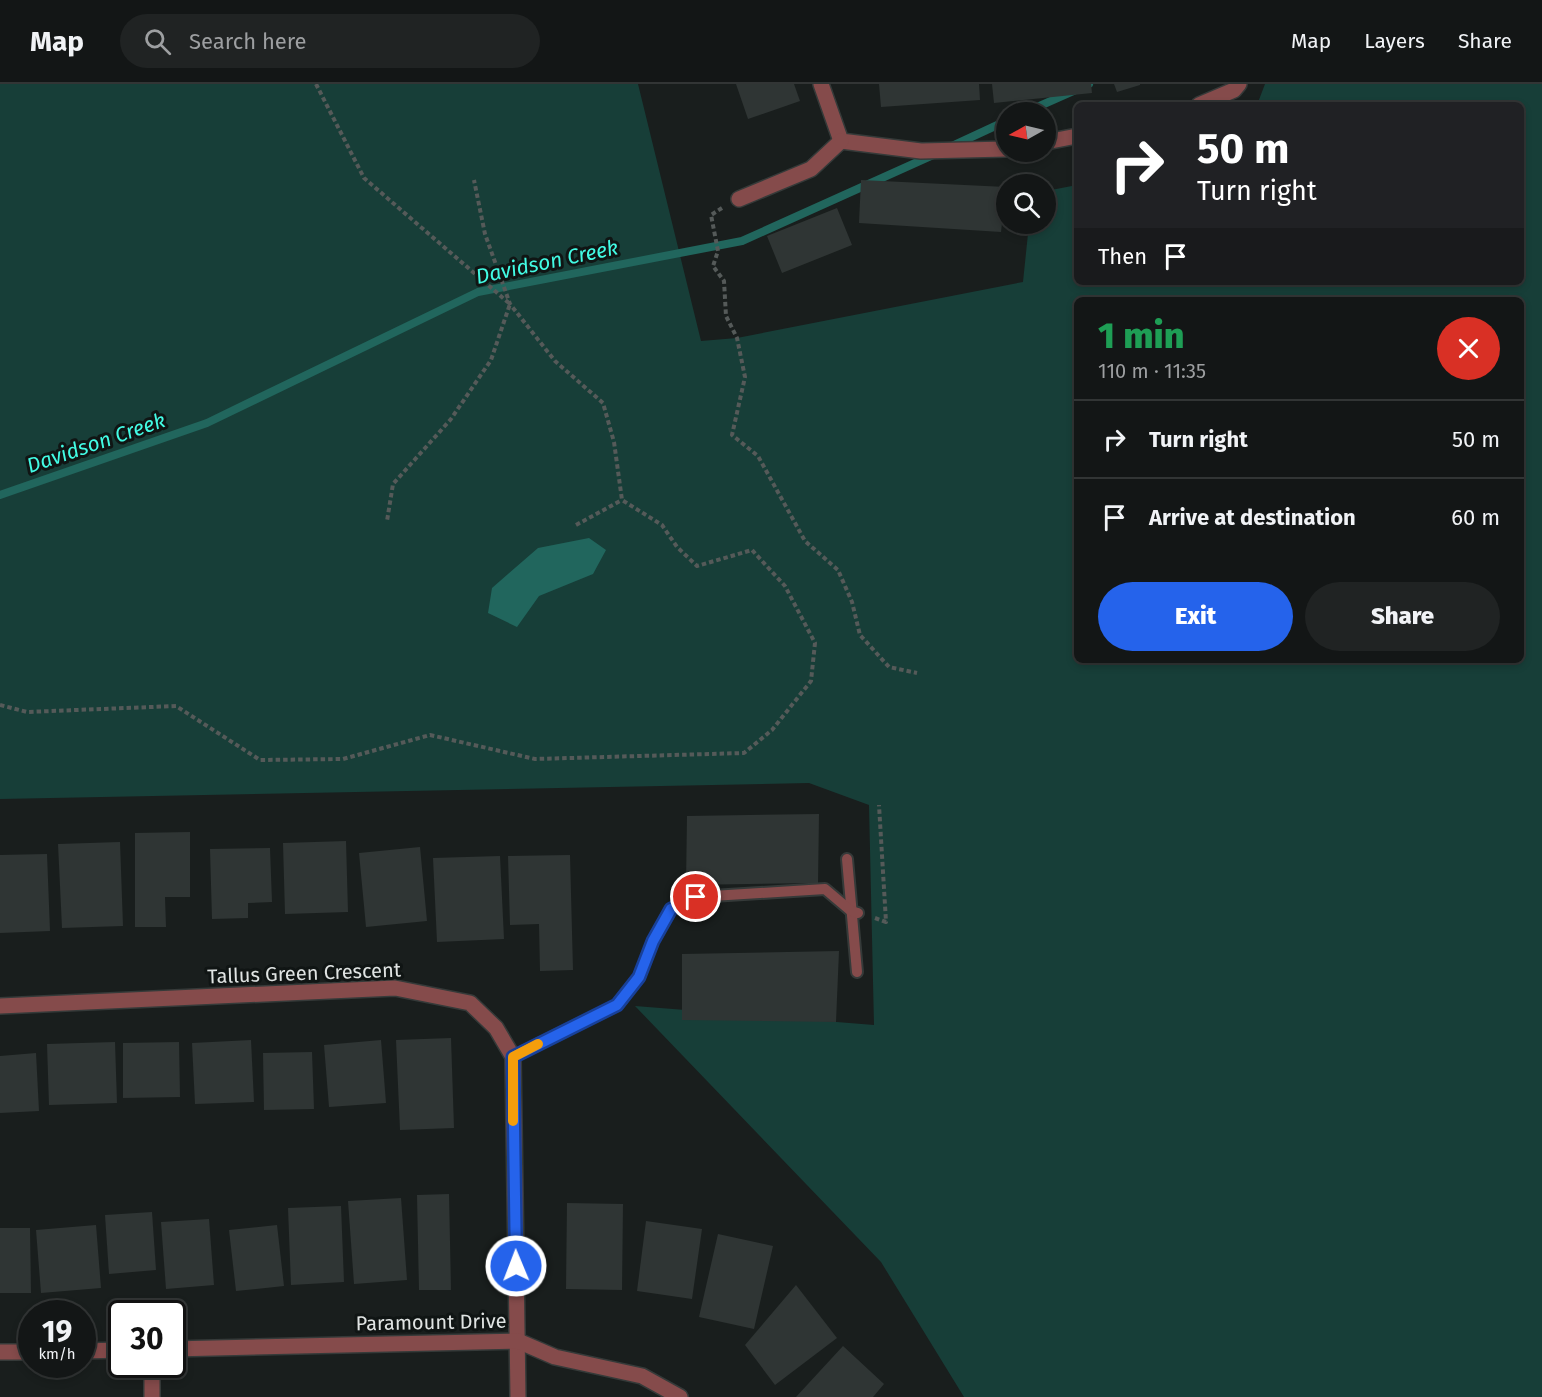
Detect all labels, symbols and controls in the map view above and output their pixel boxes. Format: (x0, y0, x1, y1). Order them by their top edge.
search box (120, 14, 540, 68)
text: Map (30, 25, 84, 58)
icon: search (141, 25, 174, 58)
text: Search here (189, 28, 307, 55)
text: Map (1291, 28, 1331, 54)
text: Layers (1364, 28, 1425, 54)
text: Share (1458, 28, 1512, 54)
north arrow (996, 102, 1056, 162)
map controls (996, 102, 1056, 234)
text: 50 m (1197, 124, 1290, 174)
icon: right (1098, 126, 1176, 204)
button: search (996, 174, 1056, 234)
text: Turn right (1197, 175, 1317, 207)
water label: Davidson Creek (473, 234, 621, 290)
icon: arrive (1159, 240, 1192, 273)
text: Then (1098, 243, 1147, 270)
text: 1 min (1098, 314, 1184, 358)
button: close (1437, 317, 1500, 380)
text: 110 m · 11:35 (1098, 359, 1206, 383)
water label: Davidson Creek (23, 407, 169, 479)
icon: right (1098, 423, 1131, 456)
text: Turn right (1149, 426, 1248, 453)
text: 50 m (1452, 426, 1500, 453)
icon: arrive (1098, 501, 1131, 534)
text: Arrive at destination (1149, 504, 1356, 531)
text: 60 m (1451, 504, 1500, 531)
button: Exit (1098, 582, 1293, 651)
button: Share (1305, 582, 1500, 651)
pin (670, 871, 721, 922)
icon: arrive (679, 880, 712, 913)
street label: Tallus Green Crescent (207, 958, 402, 988)
position arrow (484, 1234, 548, 1298)
speed limit sign: 30 (108, 1300, 186, 1378)
street label: Paramount Drive (355, 1309, 507, 1335)
text: 19 (42, 1314, 72, 1350)
text: km/h (38, 1345, 76, 1363)

